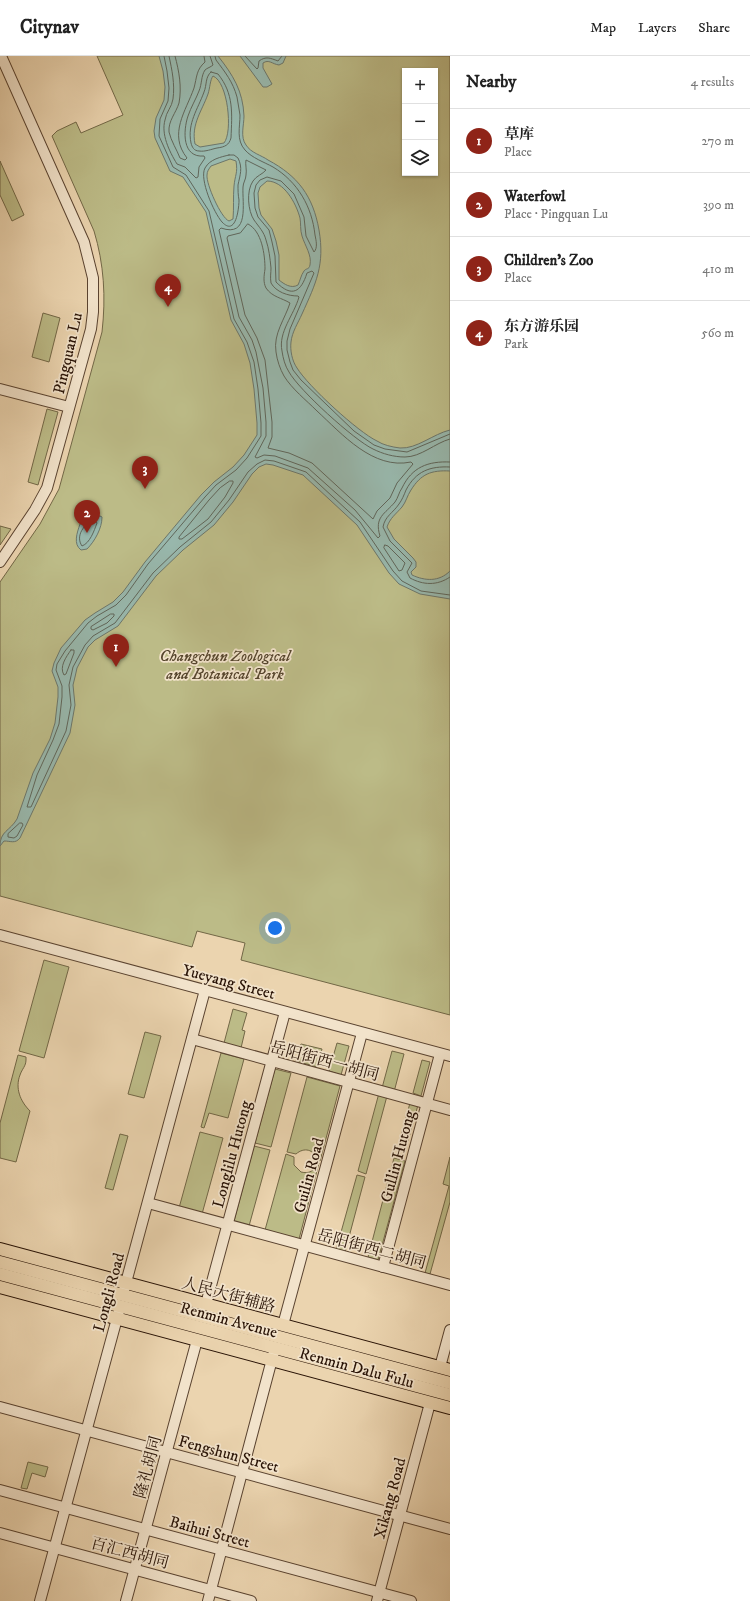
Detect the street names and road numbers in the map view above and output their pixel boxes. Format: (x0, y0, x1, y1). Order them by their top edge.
street label: Pingquan Lu (49, 310, 87, 396)
street label: Yueyang Street (180, 960, 277, 1004)
street label: 岳阳街西一胡同 (268, 1037, 381, 1085)
street label: Longlilu Hutong (208, 1098, 256, 1210)
street label: Gullin Hutong (376, 1108, 420, 1204)
street label: Guilin Road (289, 1136, 329, 1215)
street label: 岳阳街西二胡同 (315, 1225, 428, 1273)
street label: Longli Road (89, 1251, 129, 1334)
street label: 人民大街辅路 (180, 1273, 278, 1317)
street label: Renmin Avenue (178, 1297, 280, 1343)
street label: Renmin Dalu Fulu (297, 1343, 416, 1393)
street label: Fengshun Street (176, 1431, 281, 1477)
street label: 隆礼胡同 (130, 1434, 166, 1501)
street label: Xikang Road (370, 1455, 410, 1541)
street label: Baihui Street (167, 1512, 252, 1552)
street label: 百汇西胡同 (89, 1533, 171, 1573)

